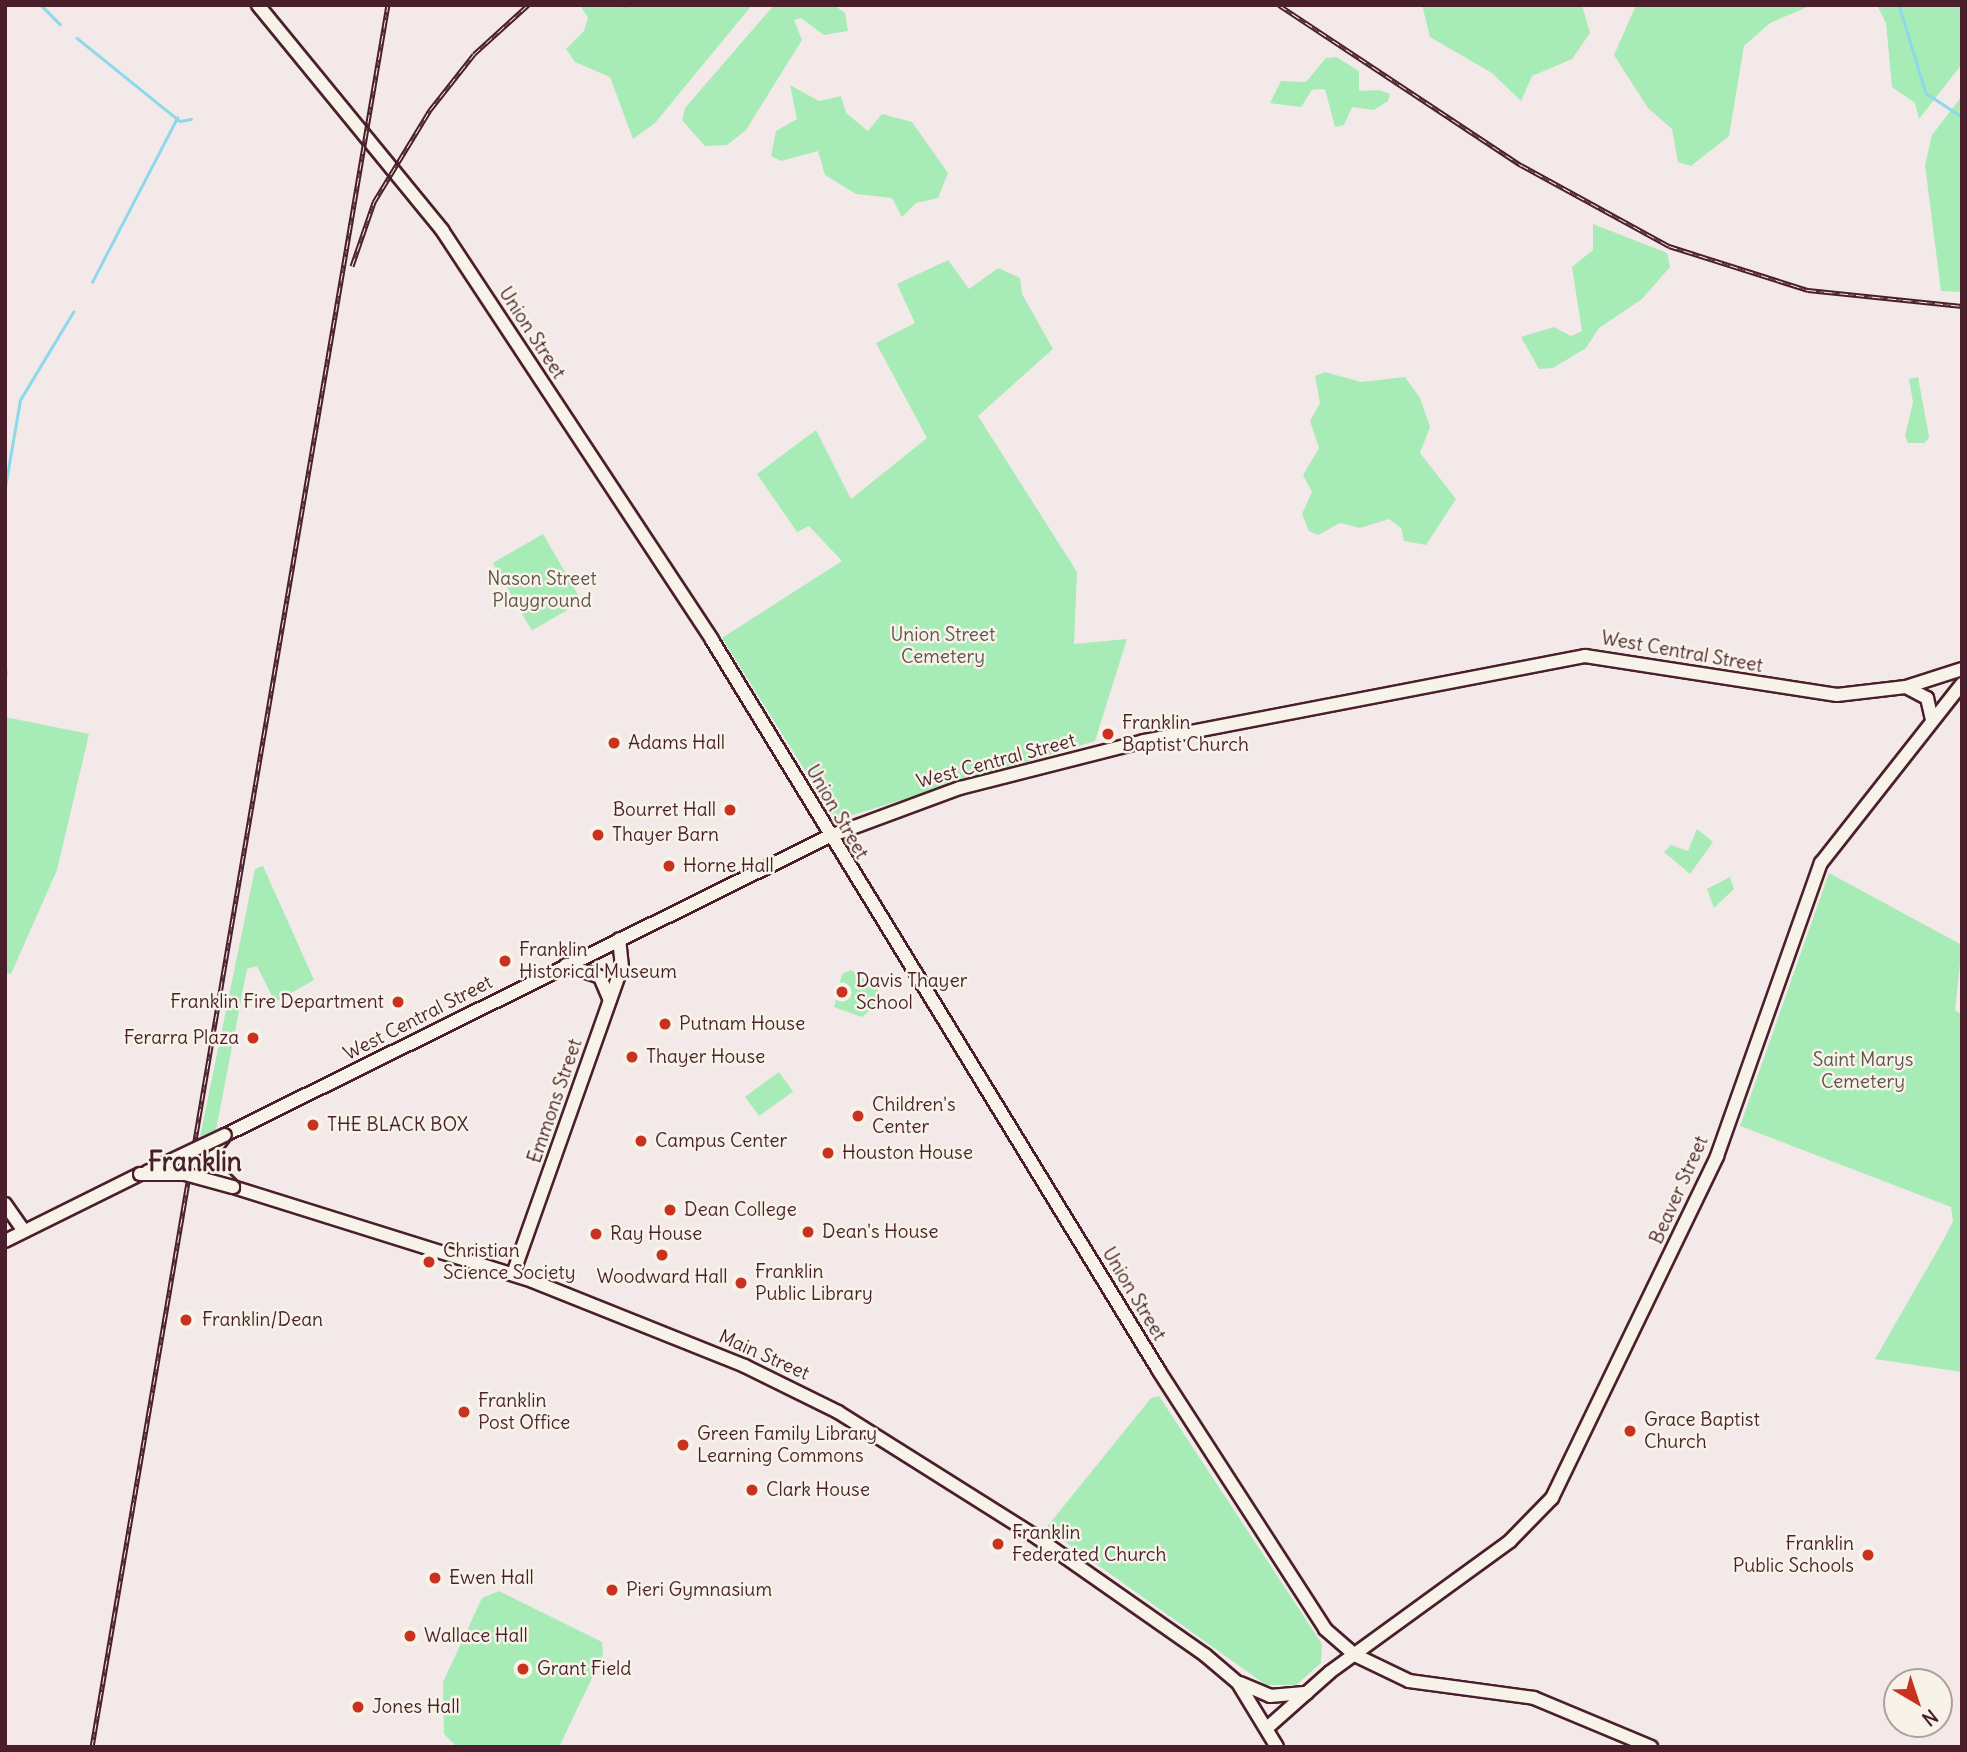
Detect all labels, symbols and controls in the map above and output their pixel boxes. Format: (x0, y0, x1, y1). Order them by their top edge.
street label: Union Street (494, 283, 570, 383)
park label: Nason Street Playground (487, 568, 597, 612)
park label: Union Street Cemetery (891, 624, 995, 668)
street label: West Central Street (1599, 627, 1765, 677)
place label: Franklin Baptist Church (1122, 712, 1249, 756)
marker: Franklin Baptist Church (1100, 726, 1116, 742)
street label: West Central Street (914, 729, 1078, 793)
place label: Adams Hall (628, 732, 725, 754)
marker: Adams Hall (606, 735, 622, 751)
street label: Union Street (801, 761, 873, 863)
place label: Bourret Hall (613, 799, 716, 821)
marker: Bourret Hall (722, 802, 738, 818)
place label: Thayer Barn (612, 824, 719, 846)
marker: Thayer Barn (590, 827, 606, 843)
place label: Horne Hall (683, 855, 774, 877)
marker: Horne Hall (661, 858, 677, 874)
place label: Franklin Historical Museum (519, 939, 677, 983)
marker: Franklin Historical Museum (497, 953, 513, 969)
place label: Davis Thayer School (856, 970, 967, 1014)
street label: West Central Street (340, 971, 496, 1065)
marker: Davis Thayer School (834, 984, 850, 1000)
place label: Franklin Fire Department (170, 991, 384, 1013)
marker: Franklin Fire Department (390, 994, 406, 1010)
place label: Putnam House (679, 1013, 805, 1035)
marker: Putnam House (657, 1016, 673, 1032)
place label: Ferarra Plaza (124, 1027, 239, 1049)
marker: Ferarra Plaza (245, 1030, 261, 1046)
street label: Emmons Street (523, 1036, 587, 1166)
place label: Thayer House (646, 1046, 765, 1068)
marker: Thayer House (624, 1049, 640, 1065)
park label: Saint Marys Cemetery (1813, 1049, 1913, 1093)
place label: Children's Center (872, 1094, 956, 1138)
marker: Children's Center (850, 1108, 866, 1124)
place label: THE BLACK BOX (327, 1114, 469, 1136)
marker: THE BLACK BOX (305, 1117, 321, 1133)
place label: Campus Center (655, 1130, 787, 1152)
street label: Beaver Street (1645, 1132, 1713, 1248)
marker: Campus Center (633, 1133, 649, 1149)
place label: Houston House (842, 1142, 973, 1164)
marker: Houston House (820, 1145, 836, 1161)
district label: Franklin (148, 1146, 242, 1178)
place label: Dean College (684, 1199, 797, 1221)
marker: Dean College (662, 1202, 678, 1218)
place label: Dean's House (822, 1221, 938, 1243)
place label: Ray House (610, 1223, 702, 1245)
marker: Dean's House (800, 1224, 816, 1240)
marker: Ray House (588, 1226, 604, 1242)
place label: Christian Science Society (443, 1240, 575, 1284)
street label: Union Street (1097, 1243, 1171, 1345)
marker: Woodward Hall (654, 1247, 670, 1263)
marker: Christian Science Society (421, 1254, 437, 1270)
place label: Franklin Public Library (755, 1261, 873, 1305)
place label: Woodward Hall (596, 1266, 728, 1288)
marker: Franklin Public Library (733, 1275, 749, 1291)
place label: Franklin/Dean (202, 1309, 323, 1331)
marker: Franklin/Dean (176, 1310, 196, 1330)
street label: Main Street (715, 1325, 813, 1385)
place label: Franklin Post Office (478, 1390, 570, 1434)
marker: Franklin Post Office (456, 1404, 472, 1420)
place label: Grace Baptist Church (1644, 1409, 1760, 1453)
place label: Green Family Library Learning Commons (697, 1423, 877, 1467)
marker: Grace Baptist Church (1622, 1423, 1638, 1439)
marker: Green Family Library Learning Commons (675, 1437, 691, 1453)
place label: Clark House (766, 1479, 870, 1501)
marker: Clark House (744, 1482, 760, 1498)
place label: Franklin Federated Church (1012, 1522, 1166, 1566)
place label: Franklin Public Schools (1733, 1533, 1854, 1577)
marker: Franklin Federated Church (990, 1536, 1006, 1552)
marker: Franklin Public Schools (1860, 1547, 1876, 1563)
place label: Ewen Hall (449, 1567, 534, 1589)
marker: Ewen Hall (427, 1570, 443, 1586)
place label: Pieri Gymnasium (626, 1579, 772, 1601)
marker: Pieri Gymnasium (604, 1582, 620, 1598)
place label: Wallace Hall (424, 1625, 528, 1647)
marker: Wallace Hall (402, 1628, 418, 1644)
place label: Grant Field (537, 1658, 632, 1680)
marker: Grant Field (515, 1661, 531, 1677)
north arrow (1883, 1668, 1953, 1738)
place label: Jones Hall (372, 1696, 460, 1718)
marker: Jones Hall (350, 1699, 366, 1715)
text: N (1917, 1704, 1943, 1731)

